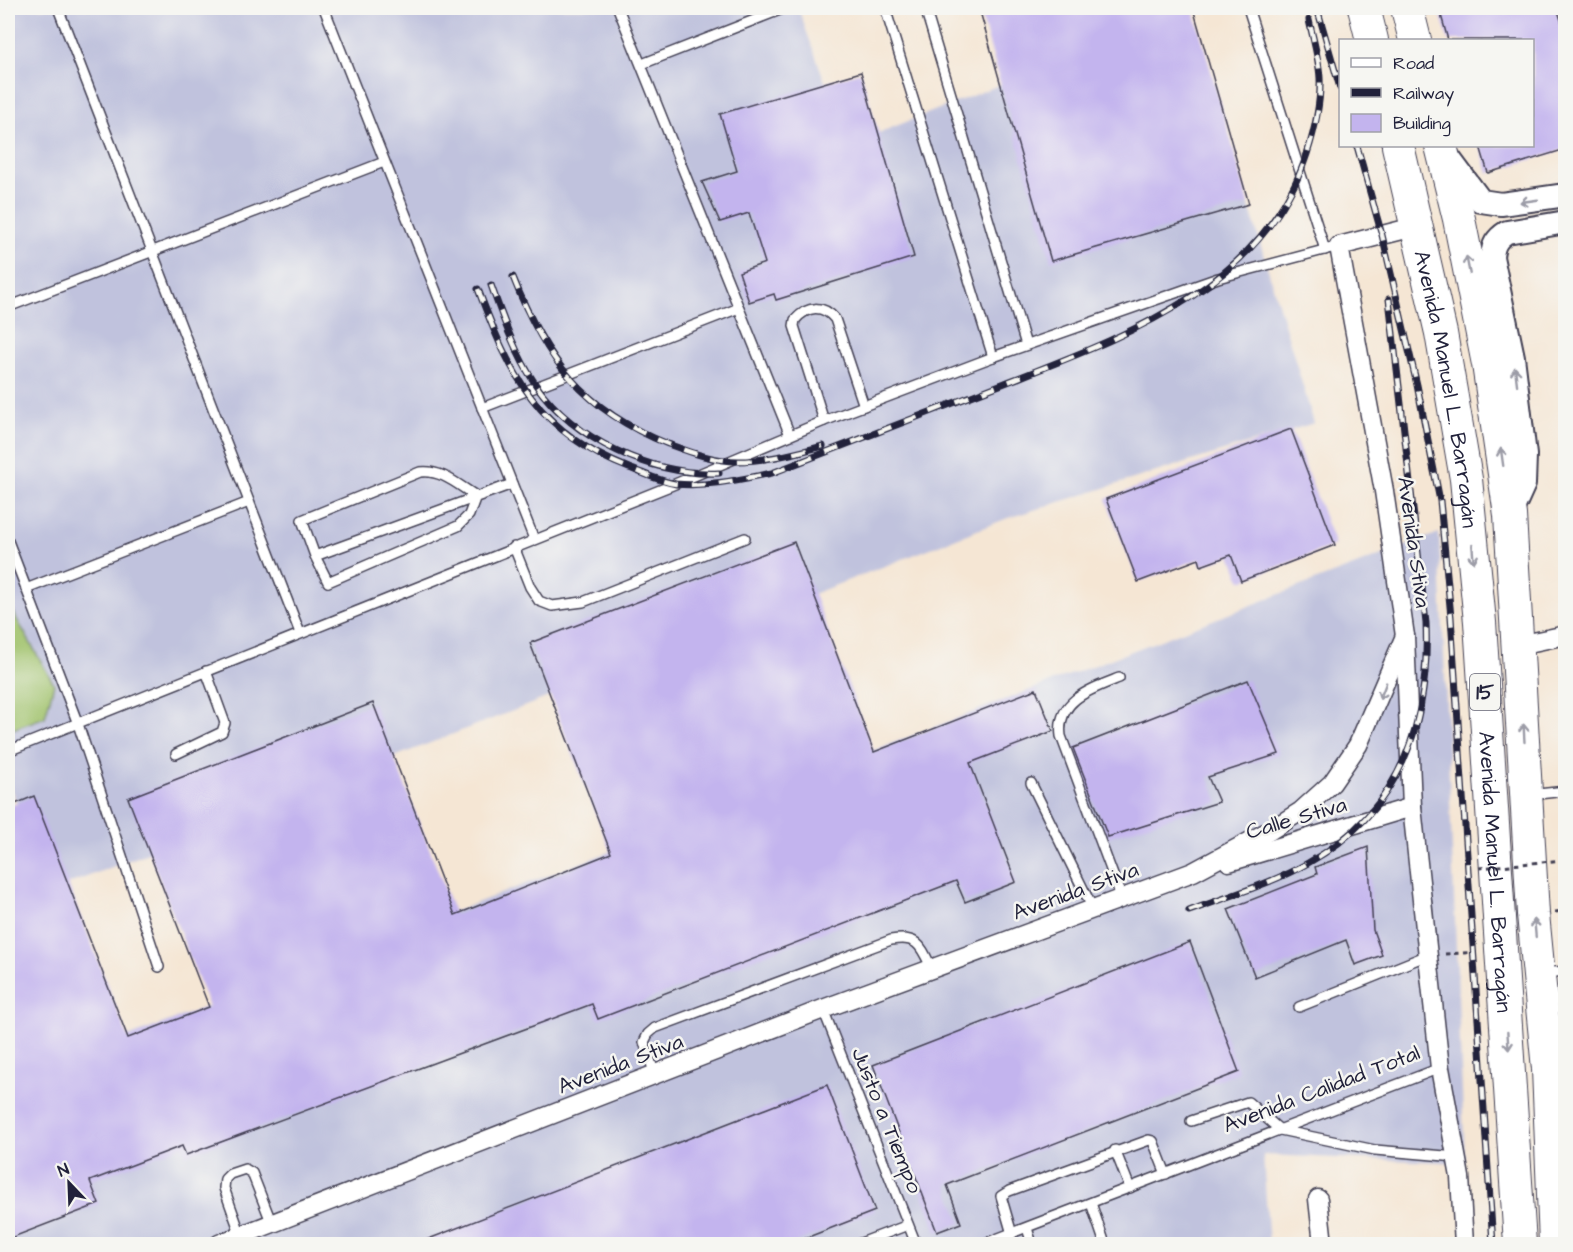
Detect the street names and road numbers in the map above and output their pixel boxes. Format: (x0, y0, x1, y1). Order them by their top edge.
street label: Avenida Manuel L. Barragán (1405, 247, 1485, 529)
street label: Avenida Stiva (1389, 475, 1438, 610)
road number: 15 (1470, 674, 1500, 710)
street label: Avenida Manuel L. Barragán (1470, 730, 1519, 1014)
street label: Calle Stiva (1242, 789, 1350, 848)
street label: Avenida Stiva (1008, 854, 1143, 929)
street label: Avenida Stiva (553, 1026, 688, 1103)
street label: Avenida Calidad Total (1219, 1038, 1425, 1141)
street label: Justo a Tiempo (843, 1043, 930, 1199)

